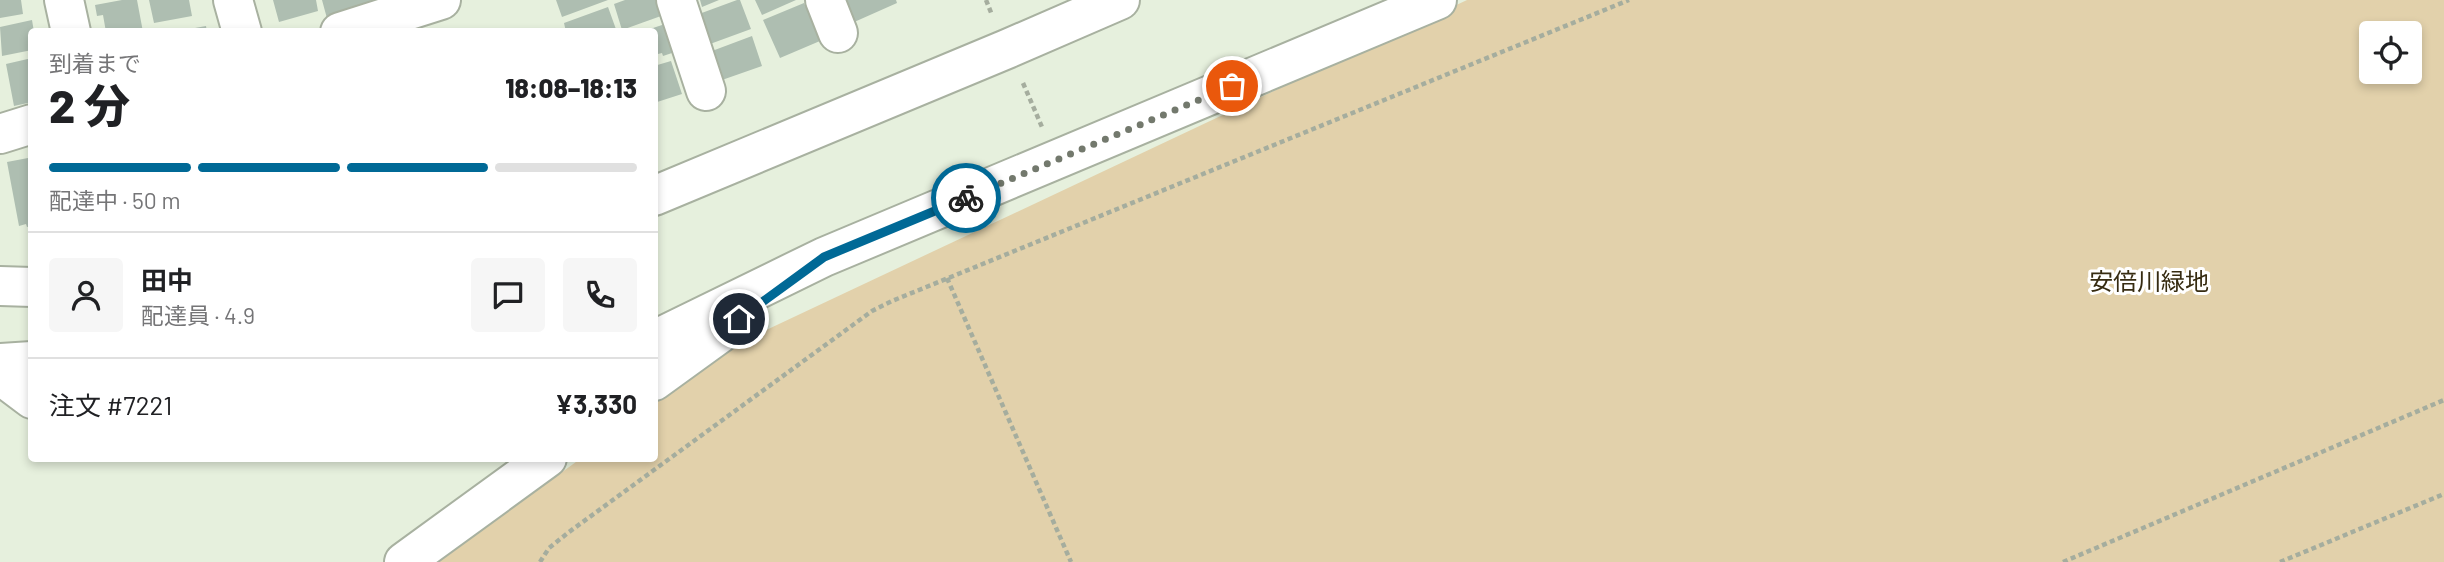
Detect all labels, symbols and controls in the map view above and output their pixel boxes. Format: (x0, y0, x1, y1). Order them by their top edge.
map controls (2359, 21, 2422, 84)
button: locate (2359, 21, 2422, 84)
text: 到着まで (49, 49, 141, 77)
pin (1202, 56, 1262, 116)
icon: bag (1213, 67, 1251, 105)
text: 18:08–18:13 (505, 72, 637, 103)
text: 2 分 (49, 77, 130, 132)
courier (931, 163, 1001, 233)
icon: bike (947, 179, 985, 217)
text: 配達中 · 50 m (49, 186, 180, 214)
button: person (49, 258, 123, 332)
button: chat (471, 258, 545, 332)
button: phone (563, 258, 637, 332)
text: 田中 (141, 264, 193, 295)
park label: 安倍川緑地 (2089, 266, 2209, 295)
pin (709, 289, 769, 349)
icon: home (720, 300, 758, 338)
text: 配達員 · 4.9 (141, 301, 255, 329)
text: ¥3,330 (555, 388, 637, 419)
text: 注文 #7221 (49, 389, 172, 420)

